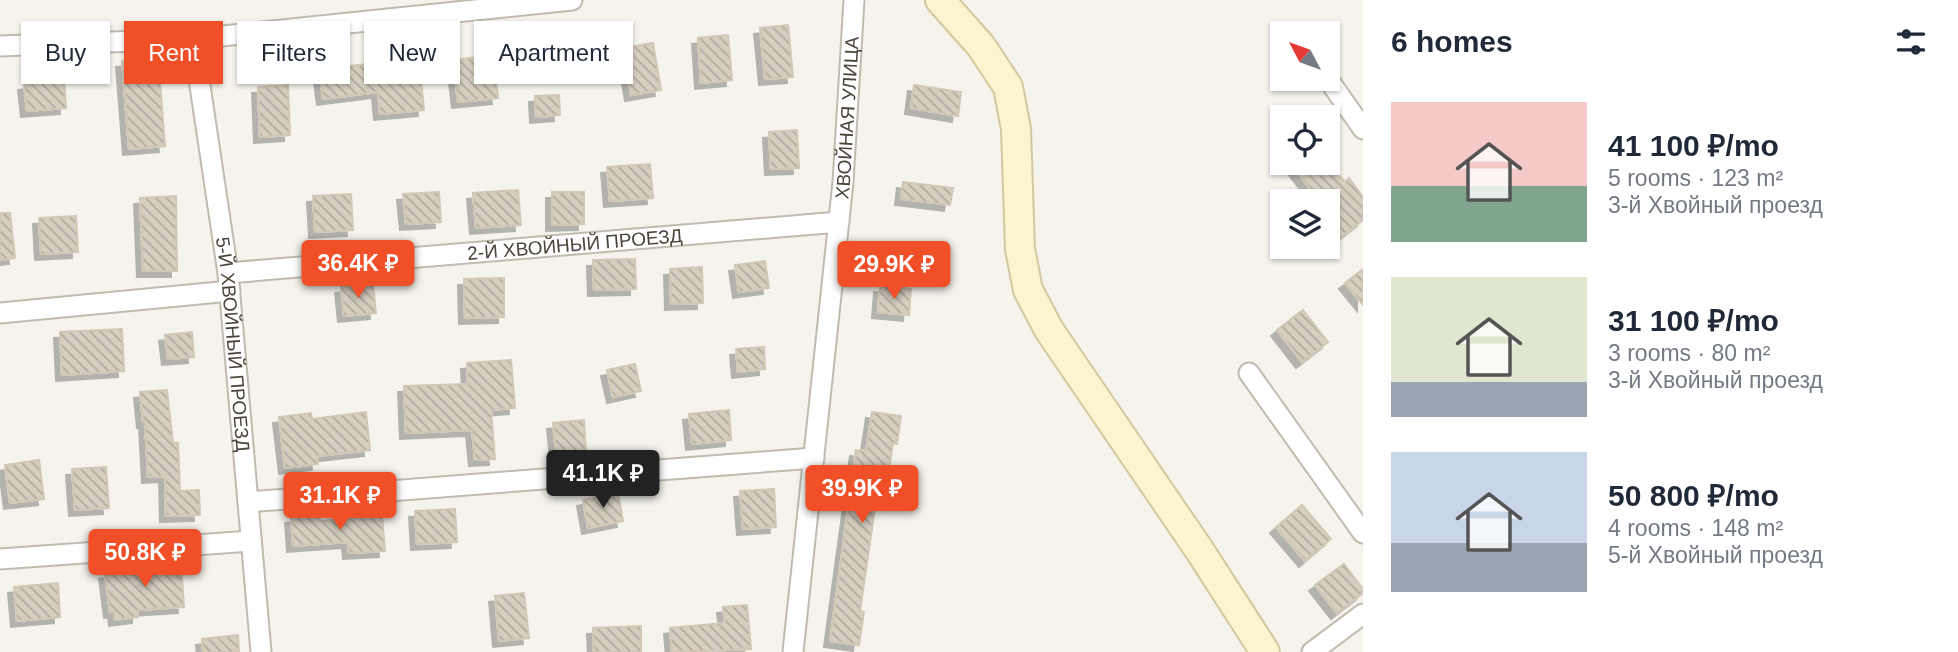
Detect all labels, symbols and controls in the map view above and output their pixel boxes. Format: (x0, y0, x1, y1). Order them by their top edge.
chip: Buy (21, 21, 110, 84)
chip: Rent (124, 21, 223, 84)
chip: Filters (237, 21, 350, 84)
chip: New (364, 21, 460, 84)
chip: Apartment (474, 21, 633, 84)
north arrow (1270, 21, 1340, 91)
map controls (1270, 21, 1340, 259)
icon: filters (1892, 23, 1930, 61)
text: 6 homes (1391, 25, 1513, 58)
street label: ХВОЙНАЯ УЛИЦА (831, 36, 863, 200)
button: locate (1270, 105, 1340, 175)
text: 41 100 ₽/mo (1608, 129, 1779, 162)
icon: home (1447, 130, 1531, 214)
text: 5 rooms · 123 m² (1608, 165, 1783, 191)
button: layers (1270, 189, 1340, 259)
text: 3-й Хвойный проезд (1608, 192, 1823, 218)
street label: 2-Й ХВОЙНЫЙ ПРОЕЗД (466, 225, 683, 264)
street label: 5-Й ХВОЙНЫЙ ПРОЕЗД (212, 235, 254, 453)
pin: 36.4K ₽ (293, 240, 423, 300)
pin: 29.9K ₽ (829, 242, 959, 301)
text: 36.4K ₽ (317, 250, 399, 276)
text: 29.9K ₽ (853, 251, 935, 277)
text: 31 100 ₽/mo (1608, 304, 1779, 337)
icon: home (1447, 305, 1531, 389)
text: 3 rooms · 80 m² (1608, 340, 1770, 366)
text: 3-й Хвойный проезд (1608, 367, 1823, 393)
pin: 41.1K ₽ (538, 450, 668, 510)
text: 41.1K ₽ (562, 460, 644, 486)
pin: 39.9K ₽ (797, 466, 927, 525)
pin: 31.1K ₽ (275, 472, 405, 532)
text: 39.9K ₽ (821, 475, 903, 501)
text: 50 800 ₽/mo (1608, 479, 1779, 512)
icon: home (1447, 480, 1531, 564)
text: 31.1K ₽ (299, 482, 381, 508)
text: 4 rooms · 148 m² (1608, 515, 1783, 541)
pin: 50.8K ₽ (80, 530, 210, 589)
text: 50.8K ₽ (104, 539, 186, 565)
text: 5-й Хвойный проезд (1608, 542, 1823, 568)

